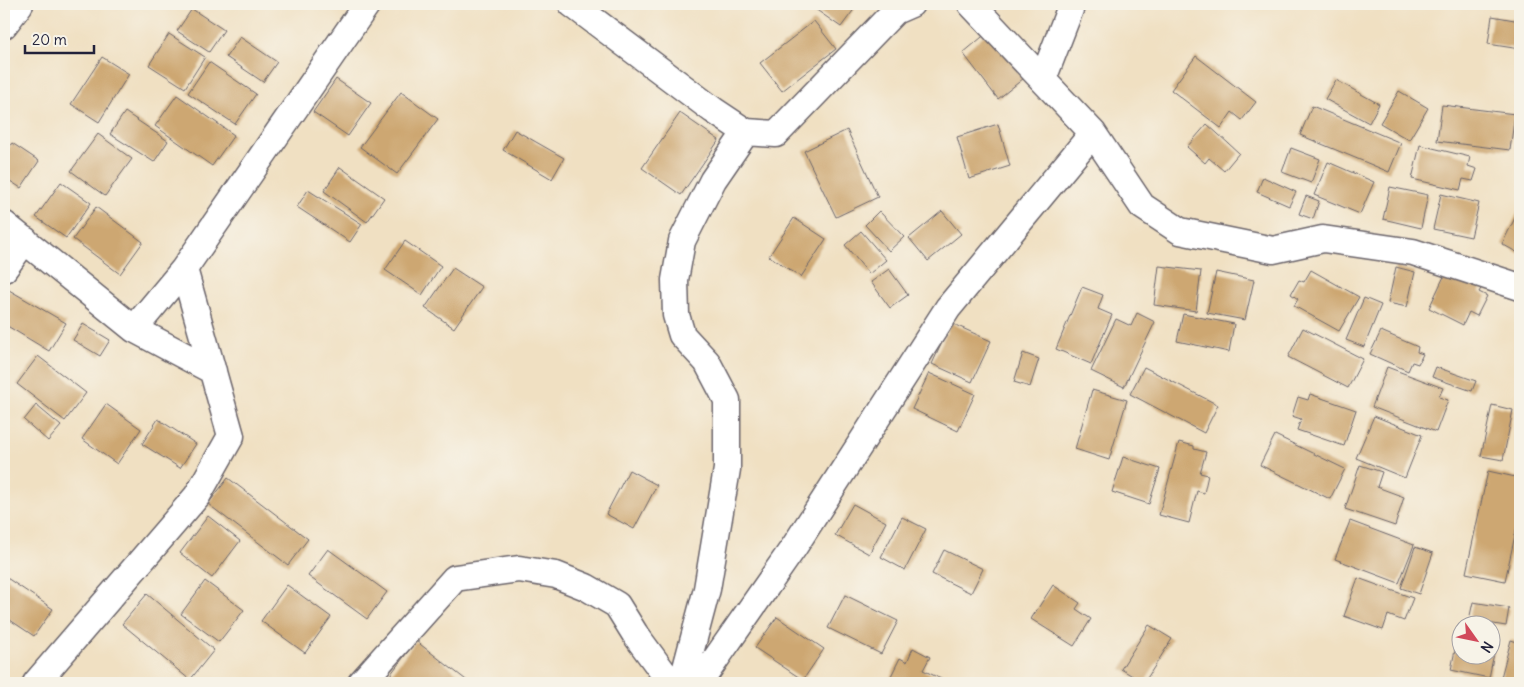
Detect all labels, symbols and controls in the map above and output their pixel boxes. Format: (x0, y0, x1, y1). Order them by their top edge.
scale bar (25, 22, 94, 54)
text: 20 m (32, 30, 67, 49)
north arrow (1452, 614, 1502, 664)
text: N (1477, 638, 1497, 656)

